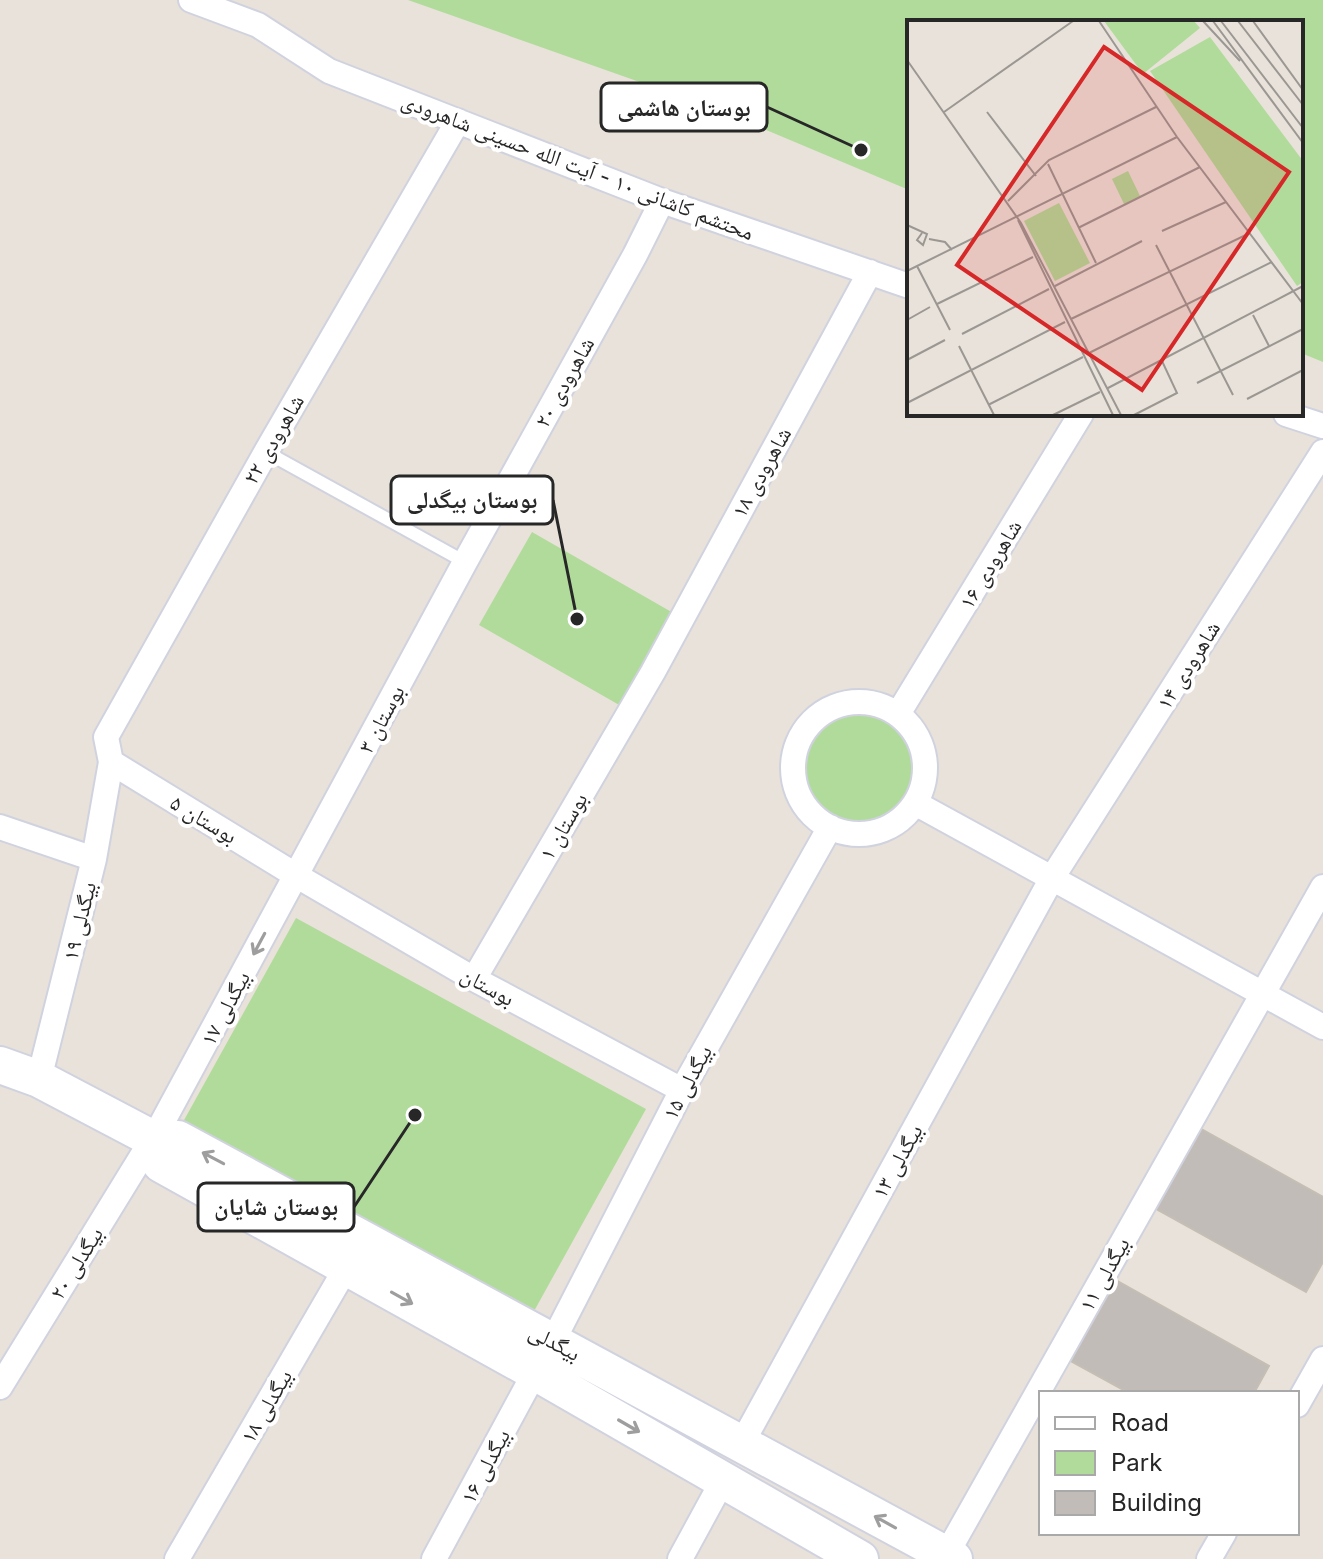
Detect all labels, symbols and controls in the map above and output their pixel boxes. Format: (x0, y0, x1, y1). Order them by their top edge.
inset map (907, 20, 1303, 416)
callout: بوستان هاشمی (601, 83, 767, 131)
street label: محتشم کاشانی ۱۰ - آیت الله حسینی شاهرودی (398, 87, 758, 247)
text: بوستان هاشمی (617, 93, 751, 122)
street label: شاهرودی ۲۰ (529, 332, 600, 432)
street label: شاهرودی ۲۲ (237, 390, 310, 489)
street label: شاهرودی ۱۸ (726, 422, 797, 522)
callout: بوستان بیگدلی (391, 476, 553, 524)
text: بوستان بیگدلی (407, 485, 537, 514)
street label: شاهرودی ۱۶ (953, 515, 1028, 614)
street label: شاهرودی ۱۴ (1151, 616, 1226, 714)
street label: بوستان ۳ (352, 681, 411, 758)
street label: بوستان ۱ (533, 788, 593, 865)
street label: بوستان ۵ (165, 789, 242, 850)
street label: بیگدلی ۱۹ (57, 879, 102, 963)
one-way arrow (251, 932, 267, 955)
street label: بوستان (456, 961, 519, 1012)
street label: بیگدلی ۱۷ (195, 966, 256, 1050)
street label: بیگدلی ۱۵ (657, 1040, 718, 1124)
street label: بیگدلی ۱۳ (866, 1120, 929, 1203)
one-way arrow (202, 1149, 226, 1165)
callout: بوستان شایان (198, 1183, 354, 1231)
text: بوستان شایان (214, 1192, 338, 1221)
street label: بیگدلی ۲۰ (44, 1222, 109, 1304)
street label: بیگدلی ۱۱ (1073, 1233, 1136, 1316)
one-way arrow (390, 1291, 413, 1307)
street label: بیگدلی (524, 1318, 585, 1367)
street label: بیگدلی ۱۸ (235, 1365, 298, 1448)
legend (1039, 1391, 1299, 1535)
text: Road (1111, 1408, 1169, 1437)
one-way arrow (617, 1418, 640, 1434)
street label: بیگدلی ۱۶ (455, 1424, 516, 1508)
text: Park (1111, 1448, 1162, 1477)
text: Building (1111, 1488, 1202, 1517)
one-way arrow (874, 1513, 898, 1529)

